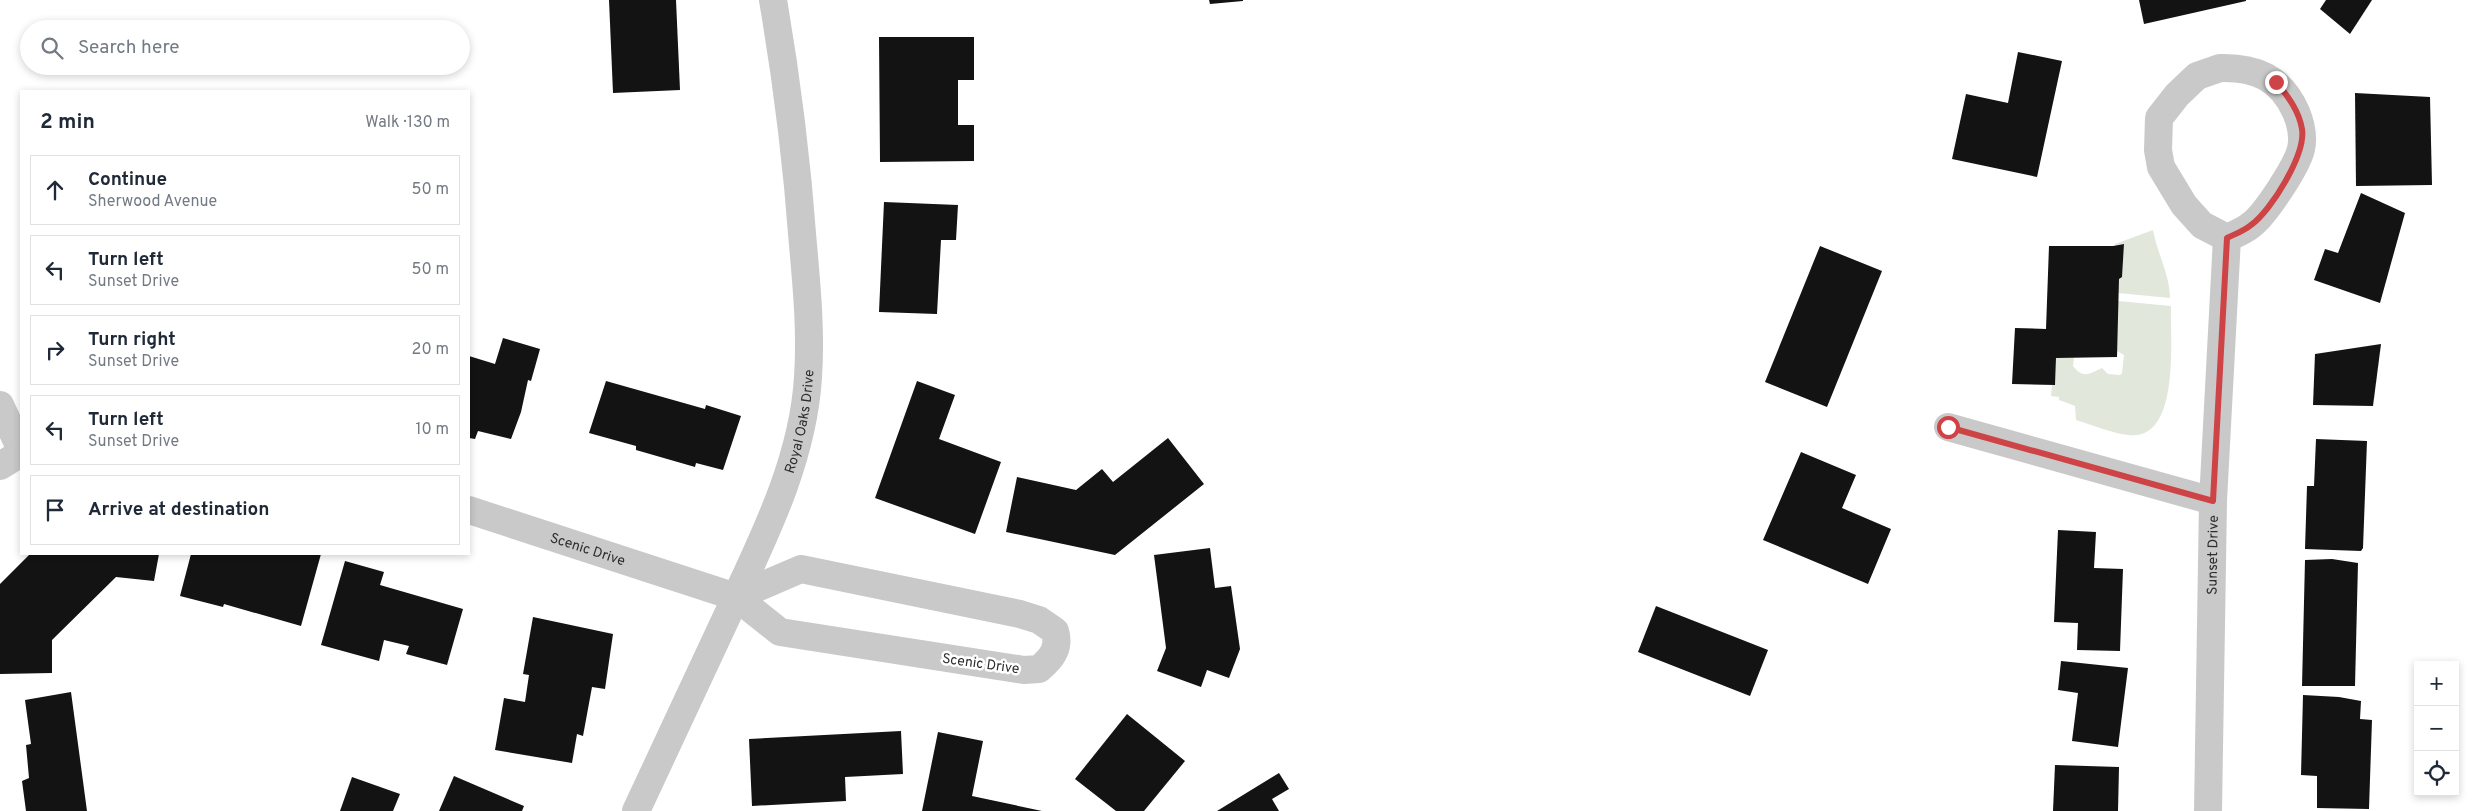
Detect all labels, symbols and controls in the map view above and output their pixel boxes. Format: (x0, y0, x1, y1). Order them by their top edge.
search box (20, 20, 470, 75)
icon: search (38, 34, 66, 62)
text: Search here (78, 36, 180, 60)
route end (2265, 71, 2288, 94)
text: 2 min (40, 109, 95, 136)
text: Walk · 130 m (365, 113, 450, 133)
text: Continue (88, 168, 167, 192)
icon: ahead (41, 176, 69, 204)
text: 50 m (412, 180, 449, 200)
text: Sherwood Avenue (88, 192, 217, 212)
text: Turn left (88, 248, 164, 272)
icon: left (41, 256, 69, 284)
text: 50 m (412, 260, 449, 280)
text: Sunset Drive (88, 272, 179, 292)
text: Turn right (88, 328, 176, 352)
icon: right (41, 336, 69, 364)
text: 20 m (412, 340, 449, 360)
text: Sunset Drive (88, 352, 179, 372)
street label: Royal Oaks Drive (782, 369, 818, 476)
text: Turn left (88, 408, 164, 432)
icon: left (41, 416, 69, 444)
route start (1937, 416, 1960, 439)
text: 10 m (415, 420, 449, 440)
text: Sunset Drive (88, 432, 179, 452)
icon: arrive (41, 496, 69, 524)
text: Arrive at destination (88, 498, 269, 522)
street label: Sunset Drive (2204, 515, 2223, 595)
street label: Scenic Drive (548, 530, 627, 570)
street label: Scenic Drive (941, 651, 1021, 678)
map controls (2414, 661, 2459, 796)
button: + (2414, 661, 2459, 706)
button: − (2414, 706, 2459, 751)
button: locate (2414, 751, 2459, 796)

